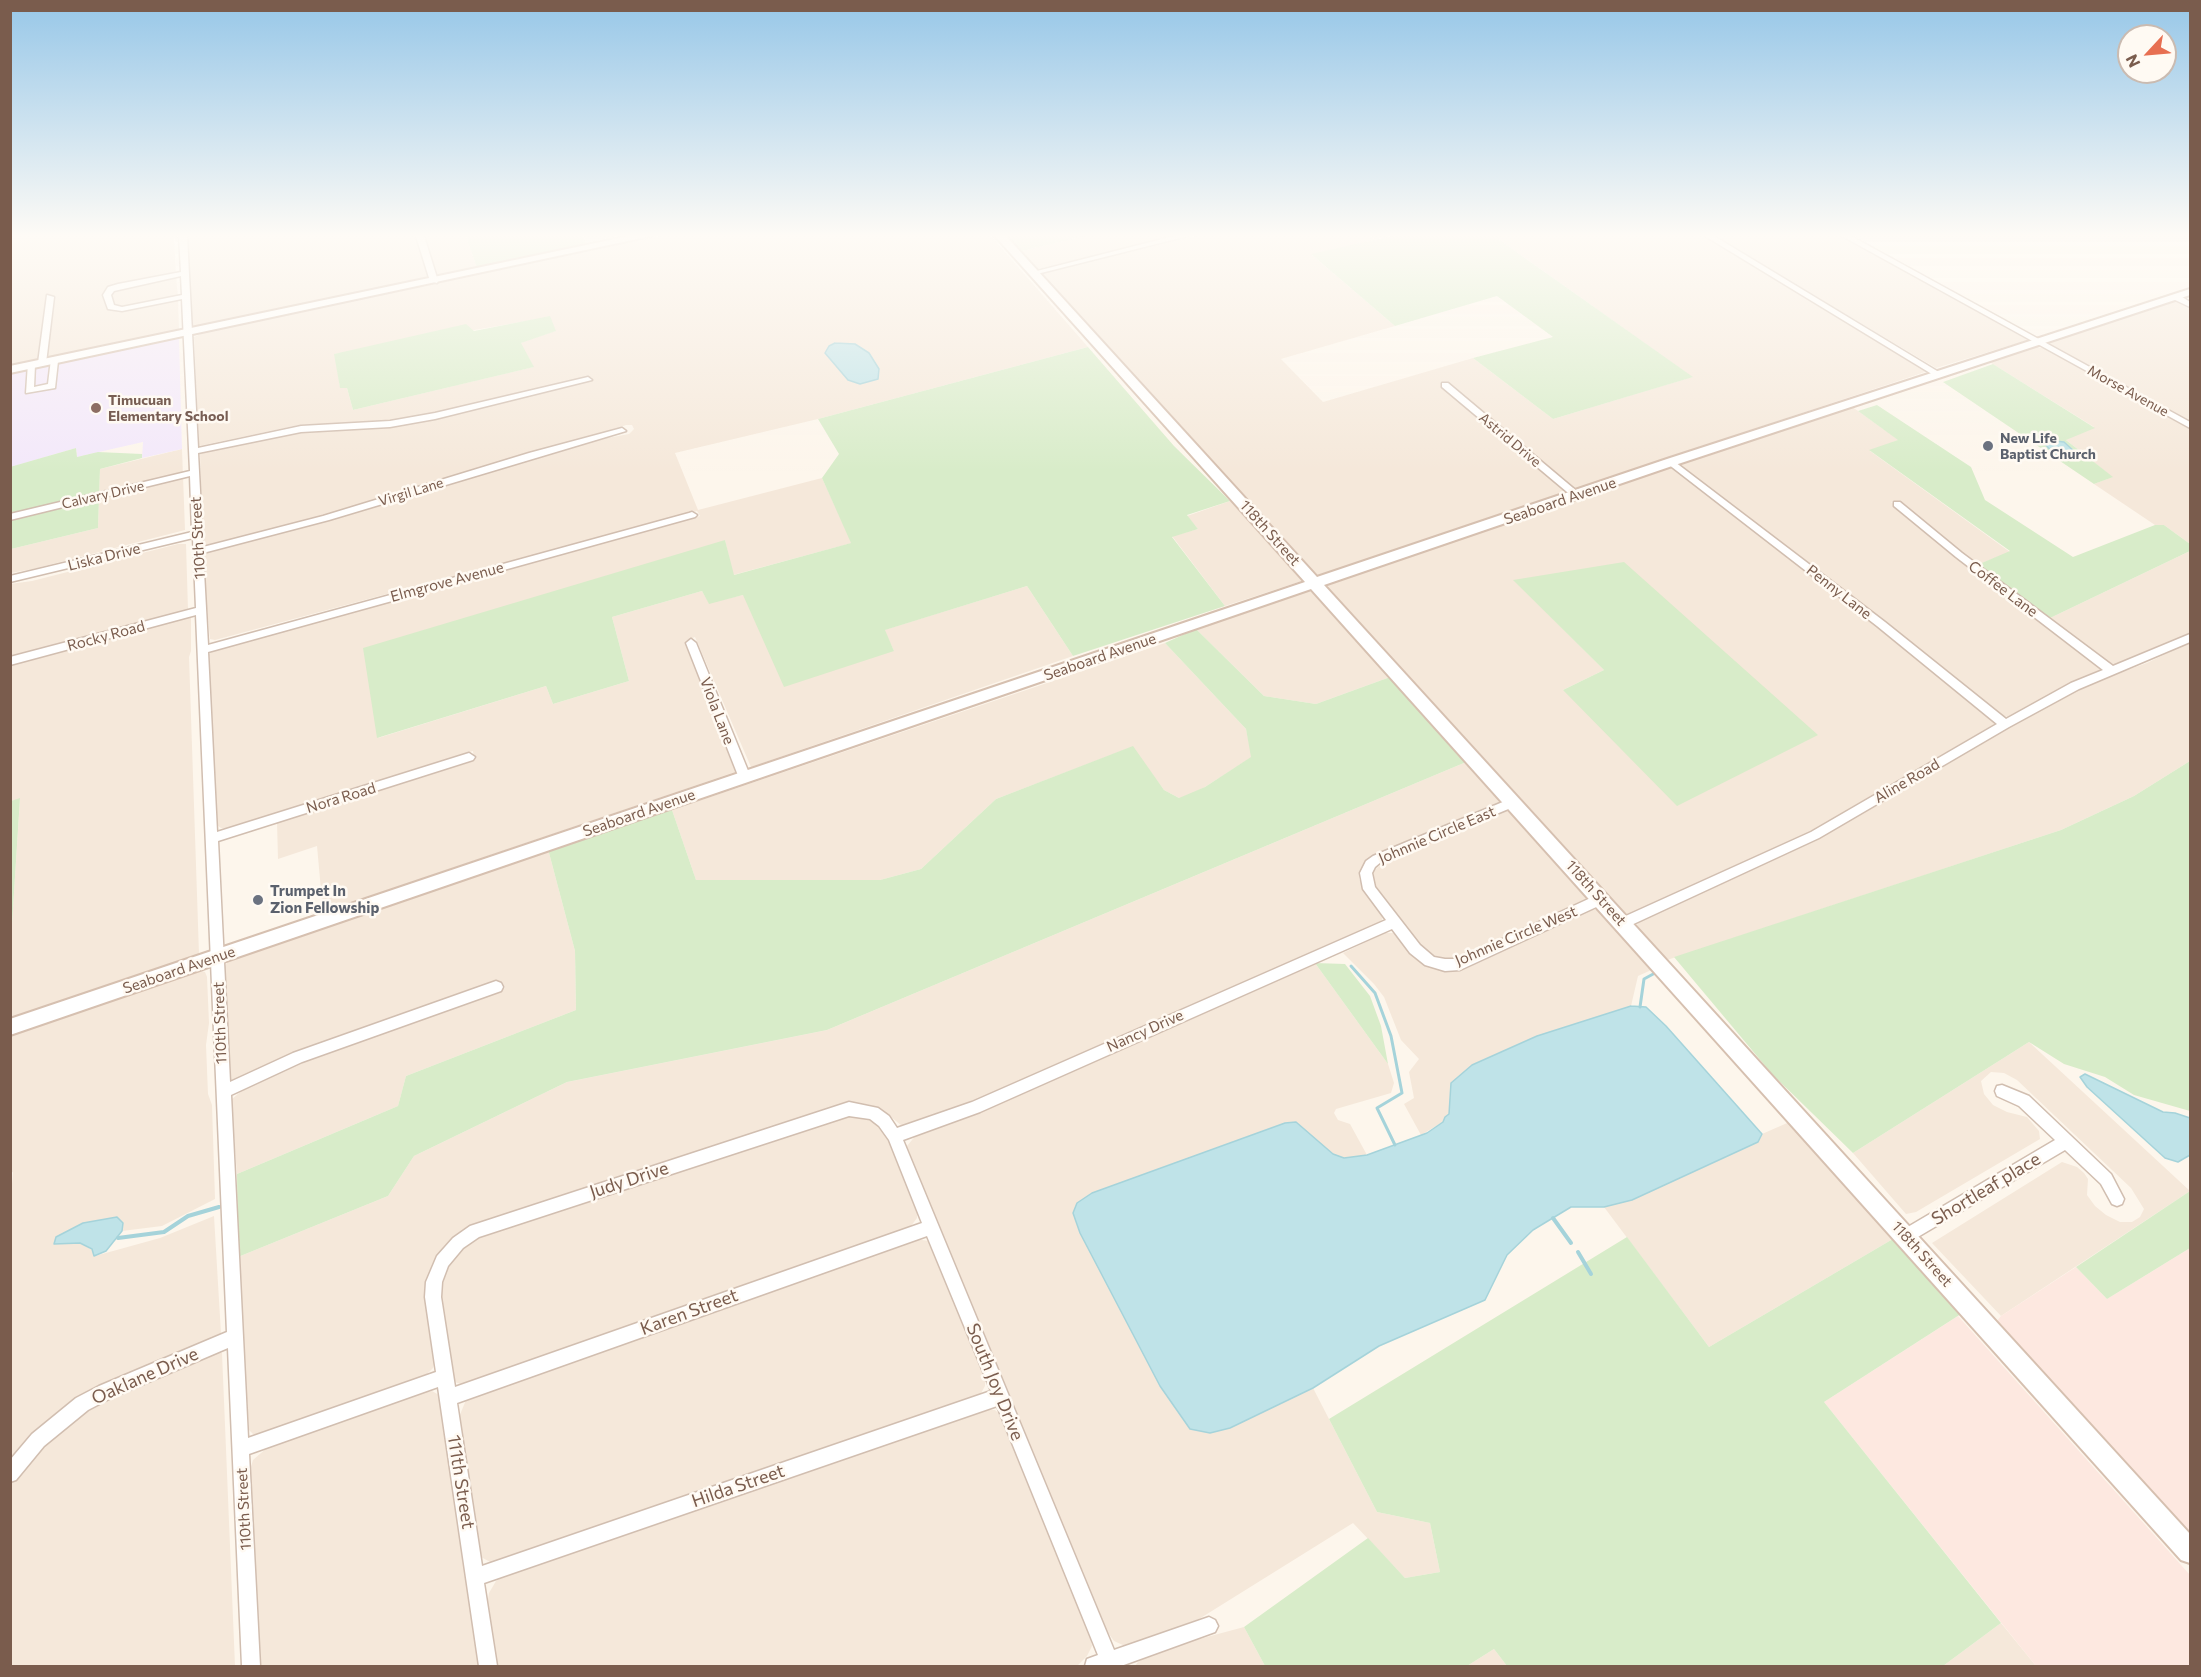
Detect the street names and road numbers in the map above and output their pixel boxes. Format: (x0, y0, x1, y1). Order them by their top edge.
street label: Morse Avenue (2084, 362, 2172, 420)
street label: Astrid Drive (1476, 409, 1544, 471)
street label: Seaboard Avenue (1502, 473, 1618, 529)
street label: Virgil Lane (377, 474, 445, 510)
street label: Calvary Drive (60, 477, 146, 513)
street label: 110th Street (187, 496, 209, 580)
street label: 118th Street (1236, 497, 1304, 569)
street label: Liska Drive (66, 539, 142, 575)
street label: Coffee Lane (1965, 557, 2041, 621)
street label: Elmgrove Avenue (388, 558, 506, 606)
street label: Penny Lane (1803, 561, 1875, 623)
street label: Rocky Road (65, 617, 147, 655)
street label: Seaboard Avenue (1042, 629, 1158, 685)
street label: Viola Lane (696, 675, 738, 747)
street label: Aline Road (1871, 755, 1943, 807)
street label: Nora Road (304, 779, 378, 817)
street label: Seaboard Avenue (581, 785, 697, 841)
street label: Johnnie Circle East (1376, 802, 1498, 868)
street label: 118th Street (1562, 857, 1630, 929)
street label: Johnnie Circle West (1452, 902, 1580, 970)
street label: Seaboard Avenue (121, 942, 237, 998)
street label: 110th Street (210, 981, 230, 1065)
street label: Nancy Drive (1104, 1006, 1186, 1056)
street label: Shortleaf place (1928, 1148, 2044, 1230)
street label: Judy Drive (587, 1157, 671, 1203)
street label: 118th Street (1888, 1218, 1956, 1290)
street label: Karen Street (637, 1284, 741, 1340)
street label: South Joy Drive (962, 1320, 1028, 1444)
street label: Oaklane Drive (88, 1343, 202, 1409)
street label: 111th Street (443, 1433, 479, 1531)
street label: Hilda Street (689, 1460, 787, 1512)
street label: 110th Street (233, 1467, 255, 1551)

